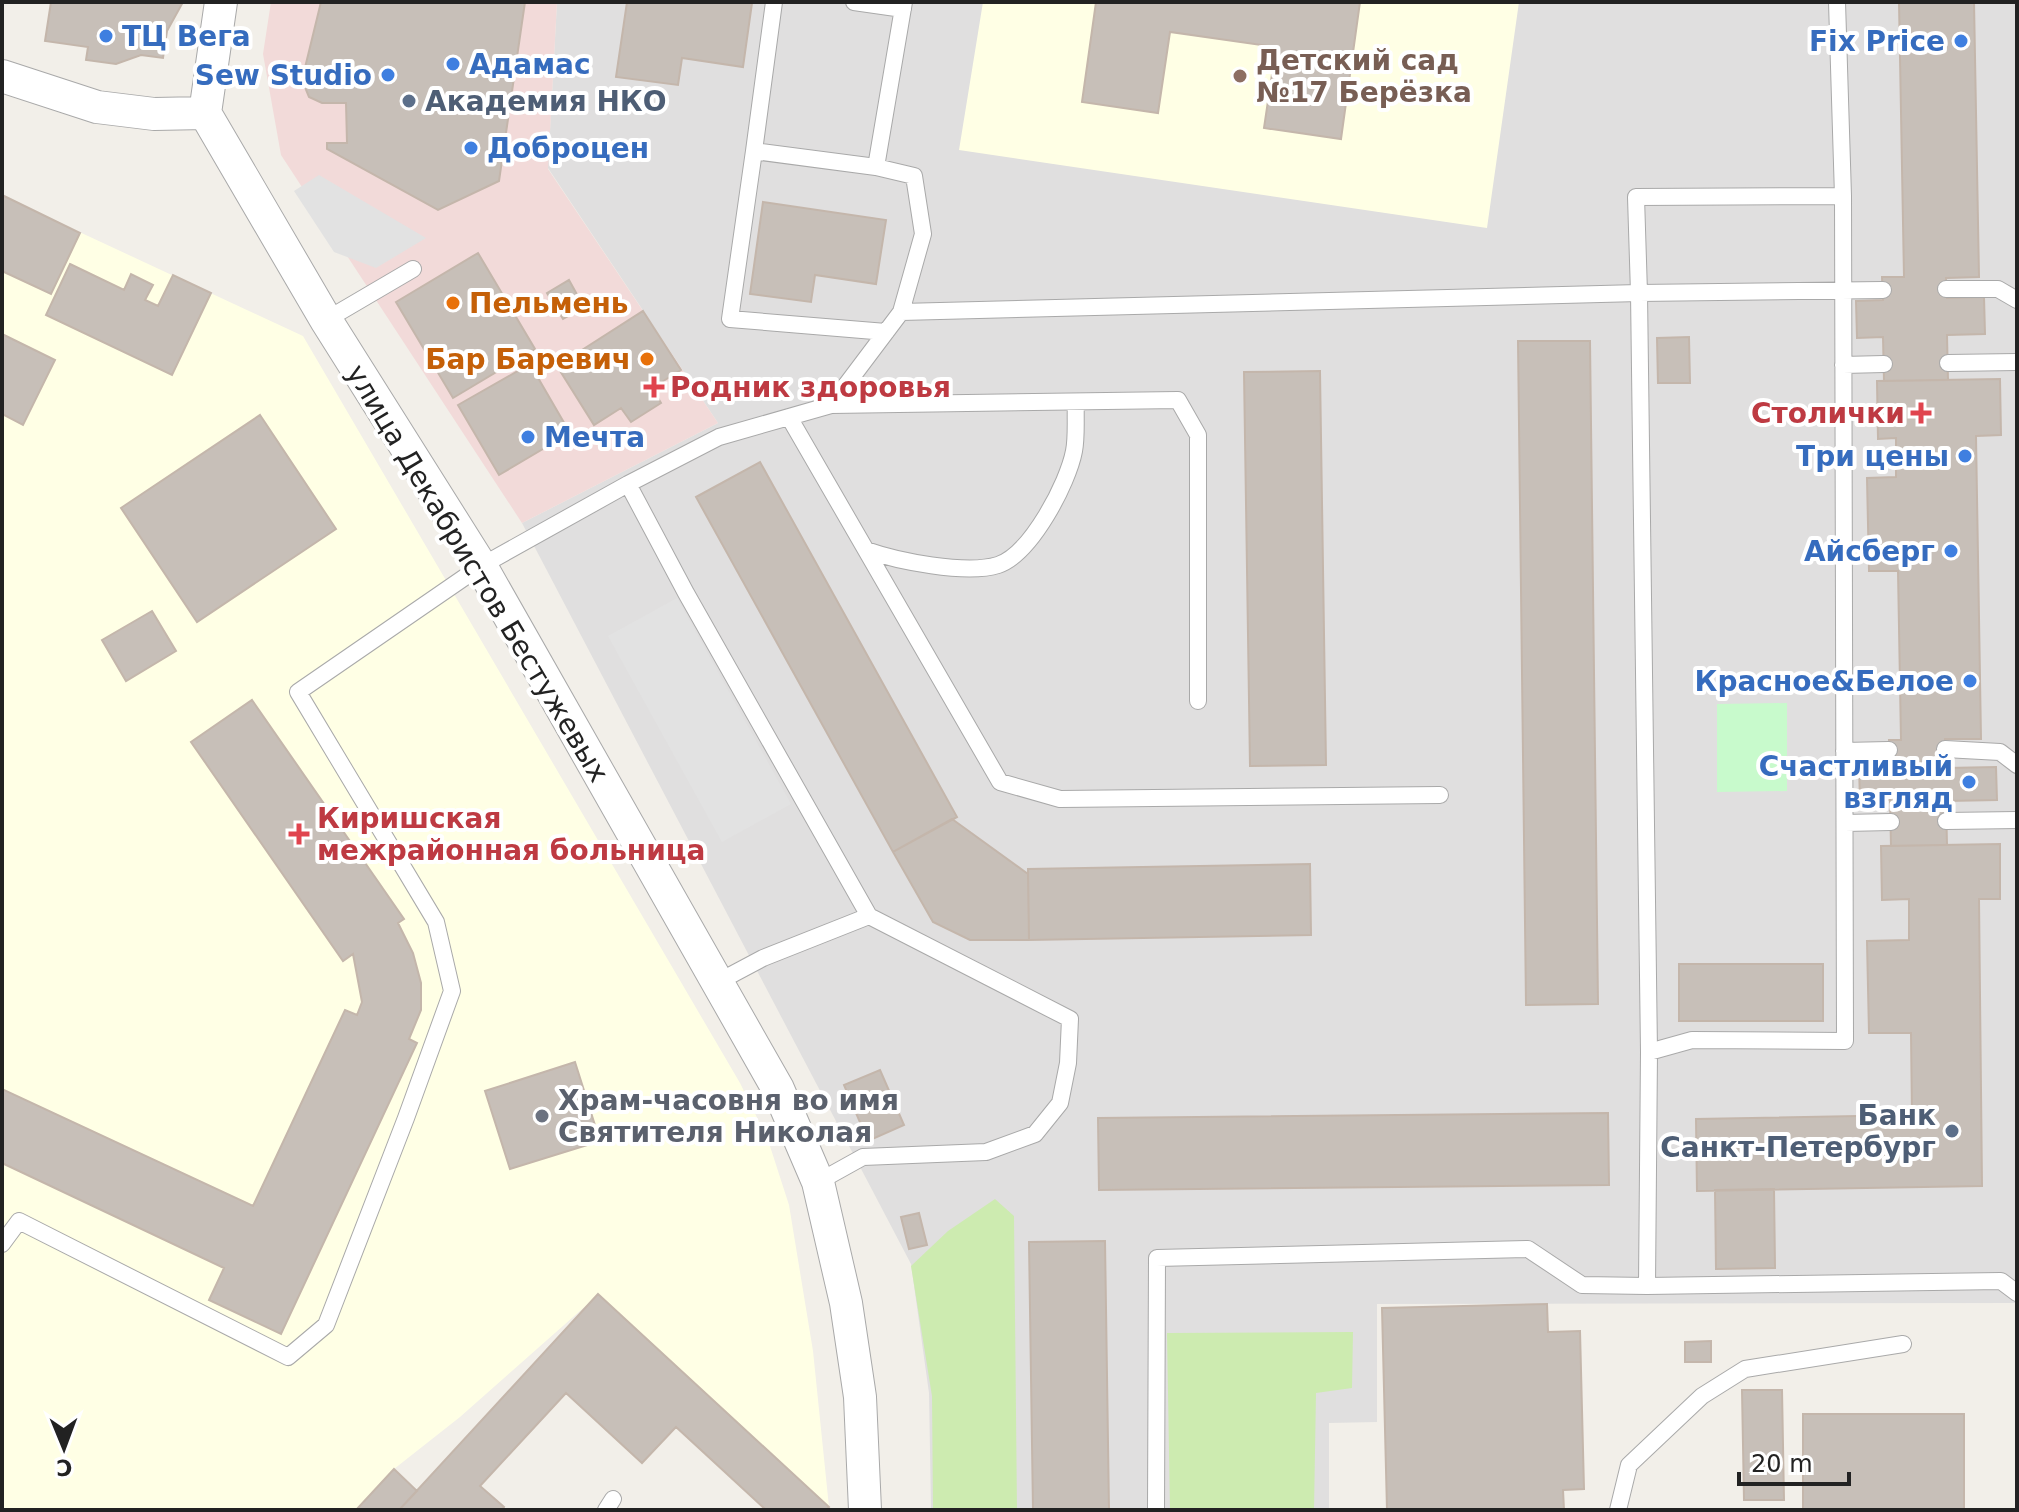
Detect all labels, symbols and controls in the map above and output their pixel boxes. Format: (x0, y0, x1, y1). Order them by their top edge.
place label: ТЦ Вега (122, 20, 251, 53)
place label: Fix Price (1809, 25, 1945, 58)
marker: ТЦ Вега (97, 27, 115, 45)
marker: Fix Price (1952, 32, 1970, 50)
place label: Детский сад №17 Берёзка (1256, 44, 1472, 109)
place label: Адамас (469, 48, 591, 81)
marker: Адамас (444, 55, 462, 73)
place label: Sew Studio (195, 59, 372, 92)
marker: Sew Studio (379, 66, 397, 84)
marker: Детский сад №17 Берёзка (1231, 67, 1249, 85)
place label: Академия НКО (425, 85, 667, 118)
marker: Академия НКО (400, 92, 418, 110)
place label: Доброцен (487, 132, 649, 165)
marker: Доброцен (462, 139, 480, 157)
place label: Пельмень (469, 287, 629, 320)
marker: Пельмень (444, 294, 462, 312)
place label: Бар Баревич (425, 343, 631, 376)
marker: Бар Баревич (638, 350, 656, 368)
street label: улица Декабристов Бестужевых (340, 359, 616, 788)
place label: Родник здоровья (670, 371, 951, 404)
marker: Родник здоровья (645, 378, 663, 396)
place label: Столички (1751, 397, 1905, 430)
marker: Столички (1912, 404, 1930, 422)
place label: Мечта (544, 421, 645, 454)
marker: Мечта (519, 428, 537, 446)
place label: Три цены (1796, 440, 1949, 473)
marker: Три цены (1956, 447, 1974, 465)
place label: Айсберг (1804, 535, 1935, 568)
marker: Айсберг (1942, 542, 1960, 560)
place label: Красное&Белое (1695, 665, 1954, 698)
marker: Красное&Белое (1961, 672, 1979, 690)
place label: Счастливый взгляд (1759, 750, 1953, 815)
marker: Счастливый взгляд (1960, 773, 1978, 791)
place label: Киришская межрайонная больница (317, 802, 705, 867)
marker: Киришская межрайонная больница (288, 823, 310, 845)
place label: Храм-часовня во имя Святителя Николая (558, 1084, 899, 1149)
place label: Банк Санкт-Петербург (1660, 1099, 1936, 1164)
marker: Храм-часовня во имя Святителя Николая (533, 1107, 551, 1125)
marker: Банк Санкт-Петербург (1943, 1122, 1961, 1140)
north arrow (24, 1408, 104, 1488)
scale bar (1739, 1436, 1849, 1486)
text: 20 m (1751, 1450, 1813, 1478)
text: С (56, 1455, 73, 1480)

